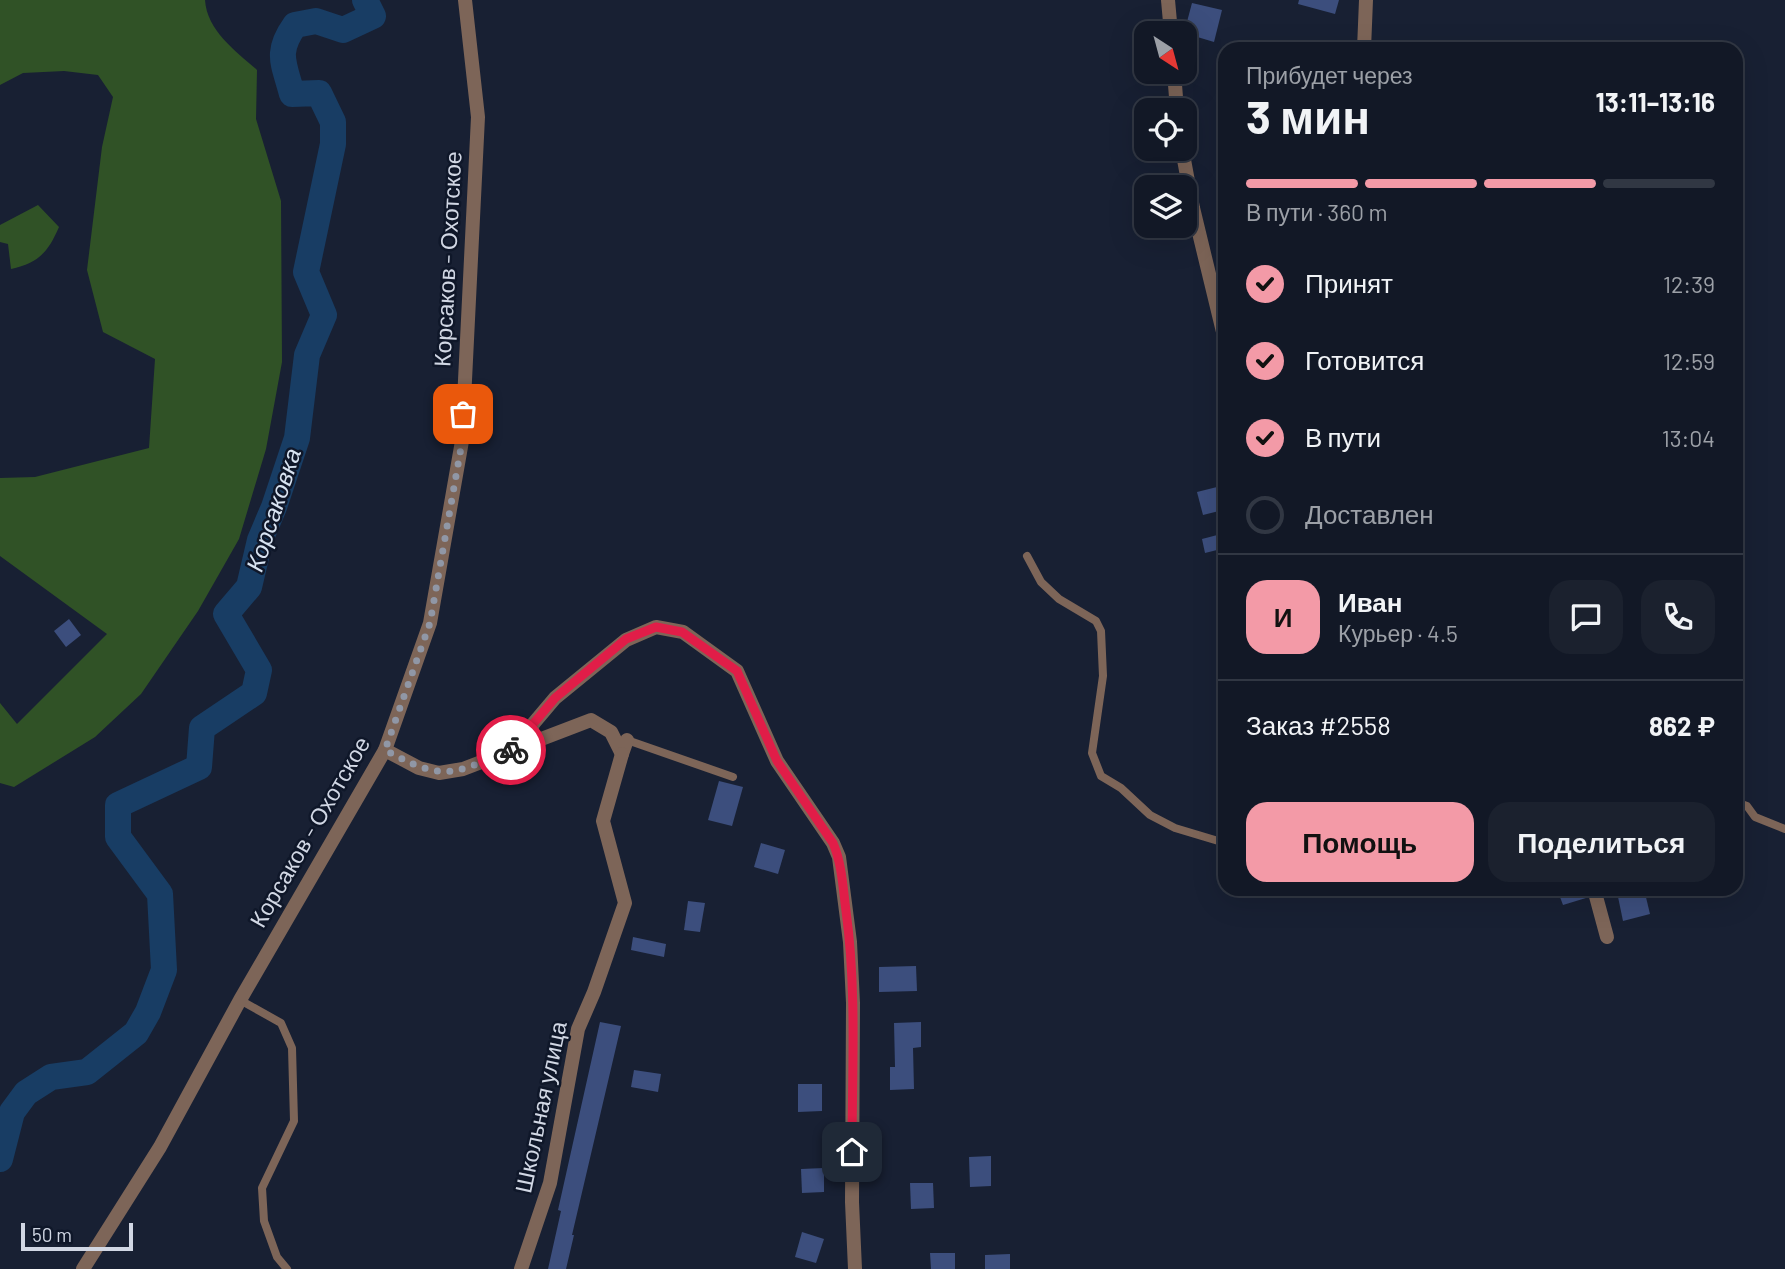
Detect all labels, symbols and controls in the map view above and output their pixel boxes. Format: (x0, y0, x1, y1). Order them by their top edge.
north arrow (1134, 21, 1197, 84)
map controls (1134, 21, 1197, 238)
text: Прибудет через (1246, 61, 1413, 89)
text: 13:11–13:16 (1595, 86, 1715, 117)
text: 3 мин (1246, 88, 1370, 143)
button: locate (1134, 98, 1197, 161)
street label: Корсаков - Охотское (427, 151, 467, 367)
button: layers (1134, 175, 1197, 238)
text: В пути · 360 m (1246, 198, 1388, 226)
icon: check (1246, 265, 1284, 303)
text: Принят (1305, 267, 1393, 298)
text: 12:39 (1663, 270, 1715, 298)
icon: check (1246, 342, 1284, 380)
text: Готовится (1305, 344, 1424, 375)
text: 12:59 (1663, 347, 1715, 375)
pin (433, 384, 493, 444)
icon: bag (444, 395, 482, 433)
icon: check (1246, 419, 1284, 457)
text: В пути (1305, 421, 1381, 452)
text: 13:04 (1662, 424, 1715, 452)
water label: Корсаковка (239, 444, 306, 575)
text: Доставлен (1305, 498, 1434, 529)
button: chat (1549, 580, 1623, 654)
button: phone (1641, 580, 1715, 654)
text: Иван (1338, 586, 1403, 617)
text: И (1274, 601, 1292, 632)
text: Курьер · 4.5 (1338, 619, 1458, 647)
text: Заказ #2558 (1246, 709, 1391, 740)
text: 862 ₽ (1649, 710, 1715, 741)
courier (476, 715, 546, 785)
street label: Корсаков - Охотское (243, 731, 375, 932)
icon: bike (492, 731, 530, 769)
button: Помощь (1246, 802, 1474, 882)
button: Поделиться (1488, 802, 1715, 882)
street label: Школьная улица (508, 1018, 572, 1195)
pin (822, 1122, 882, 1182)
icon: home (833, 1133, 871, 1171)
scale bar (21, 1220, 133, 1252)
text: 50 m (32, 1223, 72, 1246)

